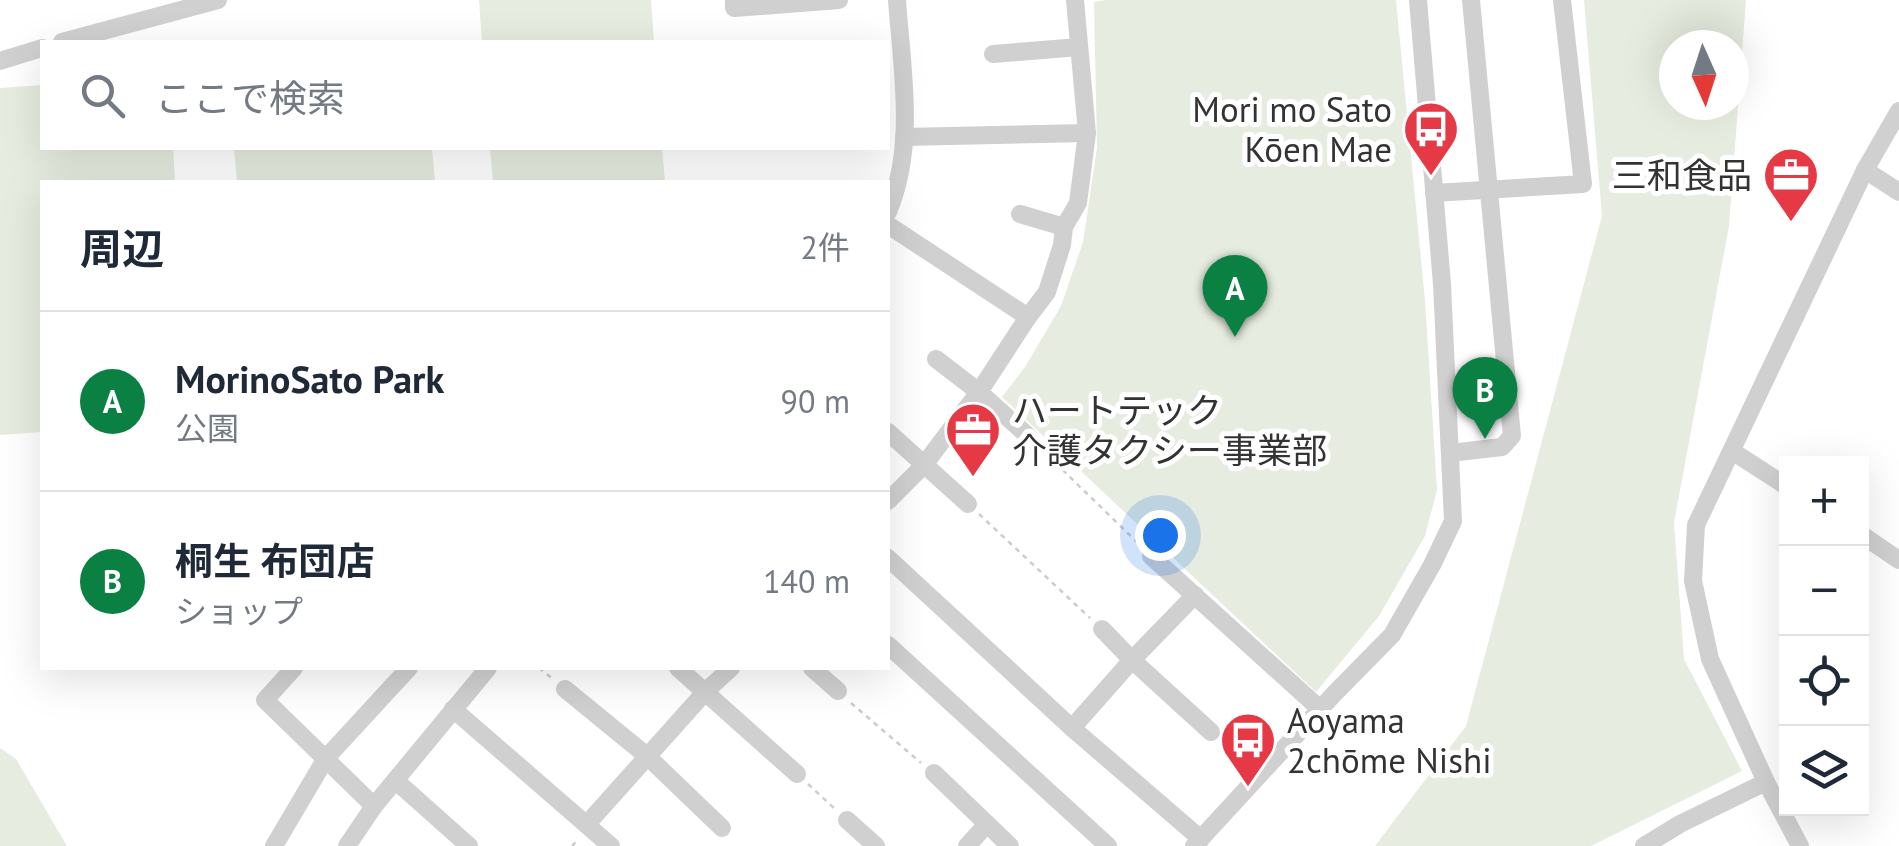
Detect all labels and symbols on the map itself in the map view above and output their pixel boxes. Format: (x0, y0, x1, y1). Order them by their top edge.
north arrow (1659, 30, 1749, 120)
place label: Mori mo Sato Kōen Mae (1192, 86, 1392, 172)
bus stop icon: Mori mo Sato Kōen Mae (1401, 99, 1461, 178)
office icon: 三和食品 (1761, 145, 1821, 224)
place label: 三和食品 (1612, 152, 1752, 198)
pin: A (1202, 255, 1268, 337)
pin: B (1452, 356, 1518, 439)
place label: ハートテック 介護タクシー事業部 (1012, 387, 1327, 473)
office icon: ハートテック 介護タクシー事業部 (943, 400, 1003, 479)
your location (1135, 510, 1186, 561)
place label: Aoyama 2chōme Nishi (1287, 697, 1492, 783)
bus stop icon: Aoyama 2chōme Nishi (1218, 710, 1278, 789)

